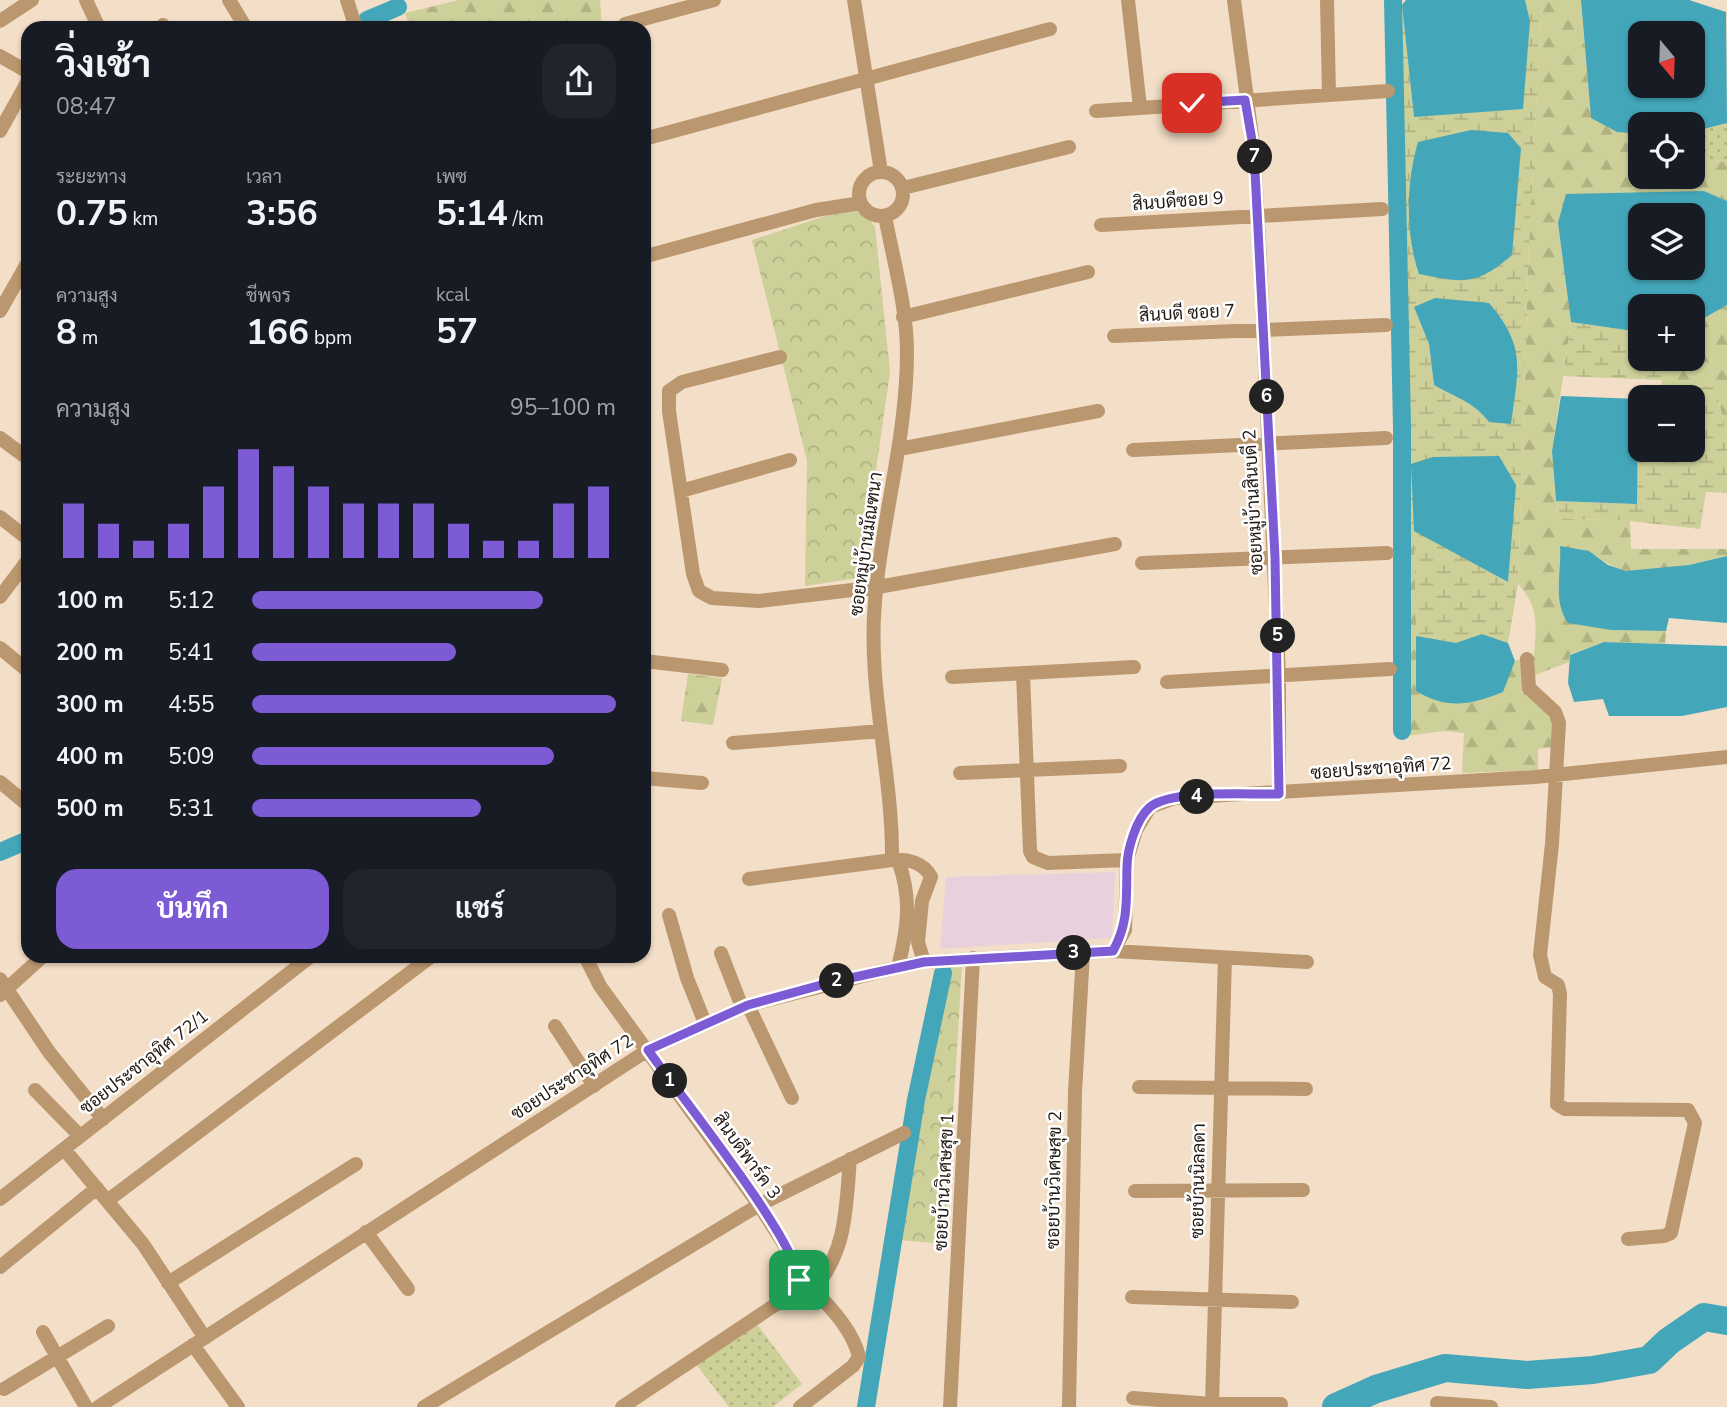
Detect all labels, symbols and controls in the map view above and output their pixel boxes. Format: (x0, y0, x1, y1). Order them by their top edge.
north arrow (1628, 21, 1704, 98)
map controls (1628, 21, 1705, 462)
text: วิ่งเช้า (56, 39, 151, 90)
button: share (542, 44, 616, 118)
pin (1162, 73, 1222, 133)
icon: check (1173, 84, 1211, 122)
text: 08:47 (56, 91, 116, 122)
button: locate (1628, 112, 1705, 189)
pin: 7 (1238, 140, 1272, 174)
text: 7 (1249, 143, 1260, 169)
text: ระยะทาง (56, 164, 127, 190)
text: เวลา (246, 164, 282, 190)
text: เพซ (436, 164, 467, 190)
street label: สินบดีซอย 9 (1131, 185, 1225, 216)
text: 0.75 (56, 190, 128, 237)
text: 3:56 (246, 190, 318, 237)
text: 5:14 (436, 190, 508, 237)
button: layers (1628, 203, 1705, 280)
text: km (128, 206, 158, 232)
text: /km (508, 206, 544, 232)
text: kcal (436, 282, 470, 308)
text: ความสูง (56, 283, 118, 309)
text: ชีพจร (246, 283, 291, 309)
button: + (1628, 294, 1705, 371)
street label: สินบดี ซอย 7 (1138, 298, 1236, 328)
text: 57 (436, 308, 478, 355)
text: 8 (56, 309, 77, 356)
text: 166 (246, 309, 309, 356)
text: m (77, 325, 98, 351)
text: bpm (309, 325, 352, 351)
pin: 6 (1250, 380, 1284, 414)
text: 6 (1261, 383, 1272, 409)
button: − (1628, 385, 1705, 462)
text: 95–100 m (510, 392, 616, 423)
text: ความสูง (56, 394, 131, 425)
street label: ซอยหมู่บ้านสินบดี 2 (1236, 428, 1270, 576)
street label: ซอยหมู่บ้านมัณฑนา (844, 470, 889, 618)
text: 100 m (56, 585, 124, 616)
text: 5:12 (168, 585, 215, 616)
pin: 5 (1260, 618, 1296, 654)
text: 5 (1272, 622, 1283, 648)
text: 200 m (56, 637, 124, 668)
text: 5:41 (168, 637, 215, 668)
text: 300 m (56, 689, 124, 720)
text: 4:55 (168, 689, 215, 720)
text: 400 m (56, 741, 124, 772)
text: 5:09 (168, 741, 215, 772)
street label: ซอยประชาอุทิศ 72 (1310, 751, 1452, 785)
pin: 4 (1180, 780, 1214, 814)
text: 4 (1191, 783, 1202, 809)
text: 500 m (56, 793, 124, 824)
text: 5:31 (168, 793, 215, 824)
button: บันทึก (56, 869, 329, 949)
button: แชร์ (343, 869, 616, 949)
pin: 3 (1056, 936, 1092, 970)
text: 3 (1068, 939, 1079, 965)
pin: 2 (820, 964, 854, 998)
text: 2 (831, 967, 842, 993)
street label: ซอยประชาอุทิศ 72/1 (75, 1004, 213, 1120)
street label: ซอยประชาอุทิศ 72 (506, 1028, 638, 1126)
pin: 1 (652, 1064, 688, 1098)
text: 1 (664, 1067, 675, 1093)
street label: สินบดีพาร์ค 3 (708, 1108, 787, 1204)
street label: ซอยบ้านวิเศษสุข 2 (1041, 1111, 1067, 1249)
street label: ซอยบ้านวิเศษสุข 1 (928, 1112, 960, 1252)
street label: ซอยบ้านนิลลดา (1185, 1123, 1211, 1239)
pin (769, 1250, 829, 1310)
icon: arrive (780, 1261, 818, 1299)

